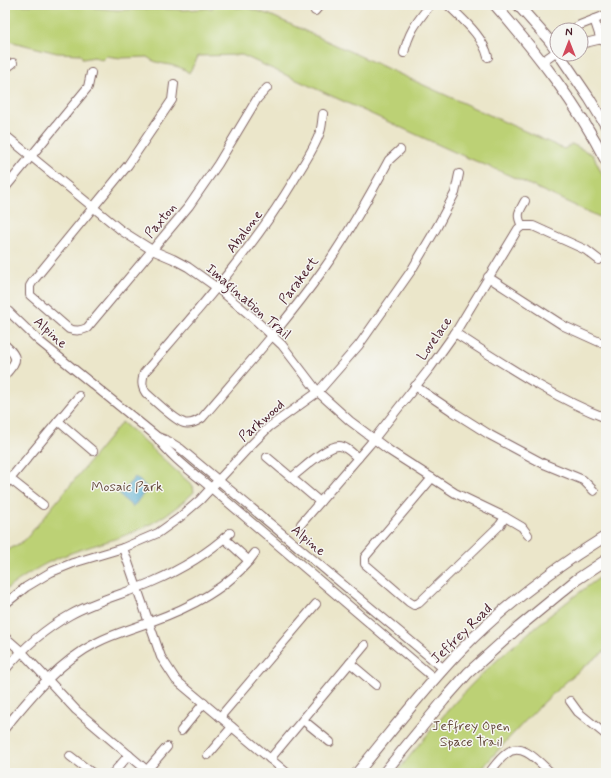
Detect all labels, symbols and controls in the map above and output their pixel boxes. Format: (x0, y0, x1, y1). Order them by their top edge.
north arrow (549, 22, 589, 62)
text: N (565, 26, 573, 40)
street label: Paxton (141, 199, 181, 242)
street label: Abalone (223, 206, 267, 257)
street label: Parakeet (275, 253, 323, 308)
street label: Imagination Trail (201, 260, 295, 345)
street label: Alpine (30, 313, 71, 353)
street label: Lovelace (413, 313, 457, 364)
street label: Parkwood (235, 396, 288, 446)
park label: Mosaic Park (91, 478, 163, 496)
street label: Alpine (287, 521, 330, 561)
street label: Jeffrey Road (427, 600, 496, 667)
park label: Jeffrey Open Space Trail (432, 717, 510, 751)

